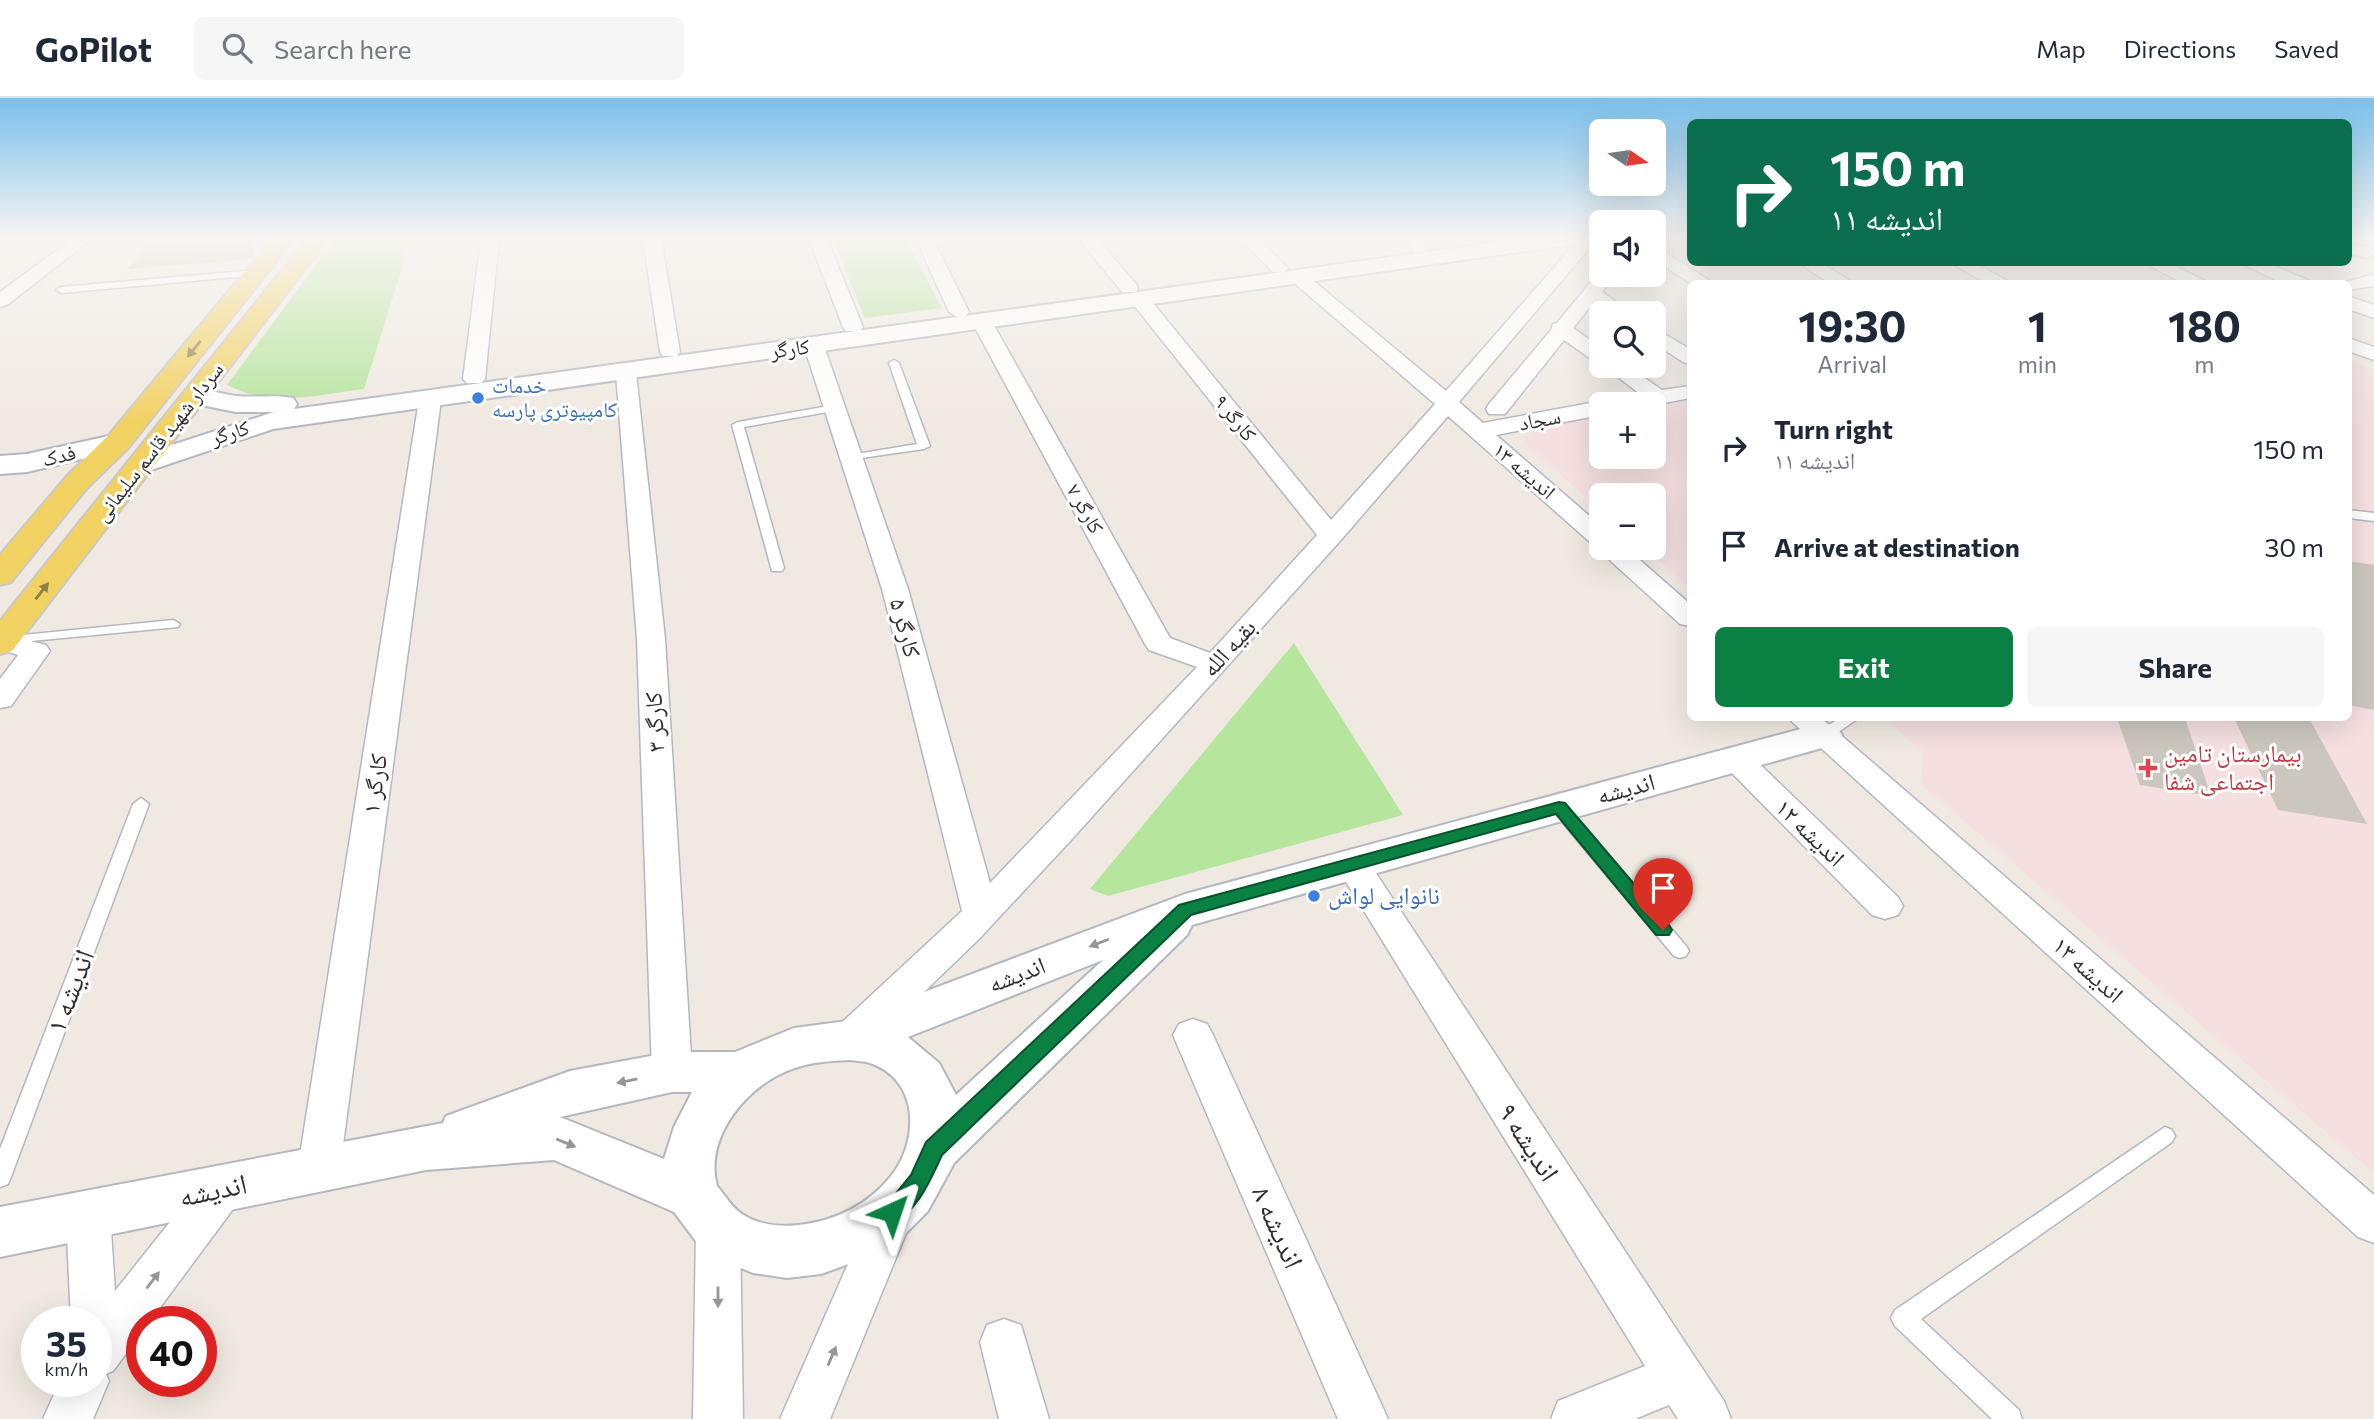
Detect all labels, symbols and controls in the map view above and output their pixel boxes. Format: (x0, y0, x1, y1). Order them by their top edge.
search box (194, 17, 684, 80)
text: GoPilot (35, 28, 152, 69)
icon: search (218, 29, 256, 67)
text: Search here (274, 33, 411, 64)
text: Map (2036, 34, 2086, 63)
text: Directions (2124, 34, 2236, 63)
text: Saved (2274, 34, 2339, 63)
north arrow (1589, 119, 1666, 196)
map controls (1589, 119, 1666, 560)
text: 150 m (1830, 136, 1965, 196)
icon: right (1715, 147, 1806, 238)
text: اندیشه ۱۱ (1830, 197, 1943, 237)
button: sound (1589, 210, 1666, 287)
text: 19:30 (1798, 299, 1907, 351)
text: 1 (2028, 299, 2047, 351)
text: 180 (2168, 299, 2241, 351)
button: search (1589, 301, 1666, 378)
street label: کارگر (768, 332, 811, 363)
one-way arrow (187, 340, 202, 357)
text: Arrival (1818, 350, 1887, 378)
text: min (2018, 350, 2057, 378)
text: m (2194, 350, 2214, 378)
street label: سردار شهید قاسم سلیمانی (88, 356, 230, 528)
place label: خدمات کامپیوتری پارسه (492, 372, 617, 422)
street label: کارگر ۹ (1210, 389, 1263, 446)
marker: خدمات کامپیوتری پارسه (470, 390, 486, 406)
button: + (1589, 392, 1666, 469)
street label: سجاد (1517, 402, 1563, 435)
text: Turn right (1774, 413, 1893, 444)
street label: کارگر (206, 414, 252, 450)
icon: right (1715, 429, 1753, 467)
text: 150 m (2253, 433, 2324, 464)
street label: اندیشه ۱۳ (1489, 436, 1561, 504)
street label: فدک (39, 439, 78, 471)
text: اندیشه ۱۱ (1774, 446, 1855, 474)
street label: کارگر ۷ (1063, 479, 1110, 538)
button: − (1589, 483, 1666, 560)
icon: arrive (1715, 527, 1753, 565)
text: Arrive at destination (1774, 531, 2020, 562)
text: 30 m (2265, 531, 2324, 562)
one-way arrow (35, 582, 50, 600)
street label: کارگر ۵ (885, 595, 928, 661)
street label: بقیه الله (1195, 612, 1262, 682)
button: Exit (1715, 627, 2013, 707)
button: Share (2027, 627, 2324, 707)
street label: کارگر ۳ (637, 691, 670, 753)
place label: بیمارستان تامین اجتماعی شفا (2164, 738, 2302, 796)
street label: کارگر ۱ (355, 752, 392, 816)
marker: بیمارستان تامین اجتماعی شفا (2138, 758, 2158, 778)
street label: اندیشه (1594, 766, 1658, 810)
street label: اندیشه ۱۲ (1770, 792, 1852, 872)
pin (1633, 858, 1693, 930)
icon: arrive (1644, 869, 1682, 907)
place label: نانوایی لواش (1328, 880, 1440, 910)
marker: نانوایی لواش (1306, 888, 1322, 904)
street label: اندیشه ۱۳ (2048, 930, 2130, 1008)
one-way arrow (1088, 938, 1109, 949)
street label: اندیشه ۱ (38, 944, 101, 1037)
street label: اندیشه (984, 950, 1049, 998)
one-way arrow (616, 1076, 638, 1087)
street label: اندیشه ۹ (1492, 1096, 1568, 1187)
one-way arrow (556, 1138, 577, 1149)
street label: اندیشه (176, 1165, 250, 1213)
position arrow (855, 1175, 929, 1249)
street label: اندیشه ۸ (1245, 1180, 1312, 1273)
one-way arrow (145, 1272, 160, 1290)
one-way arrow (712, 1287, 724, 1309)
speed limit sign: 40 (126, 1306, 217, 1397)
text: 35 (46, 1321, 87, 1364)
one-way arrow (826, 1346, 838, 1366)
text: km/h (45, 1358, 88, 1380)

